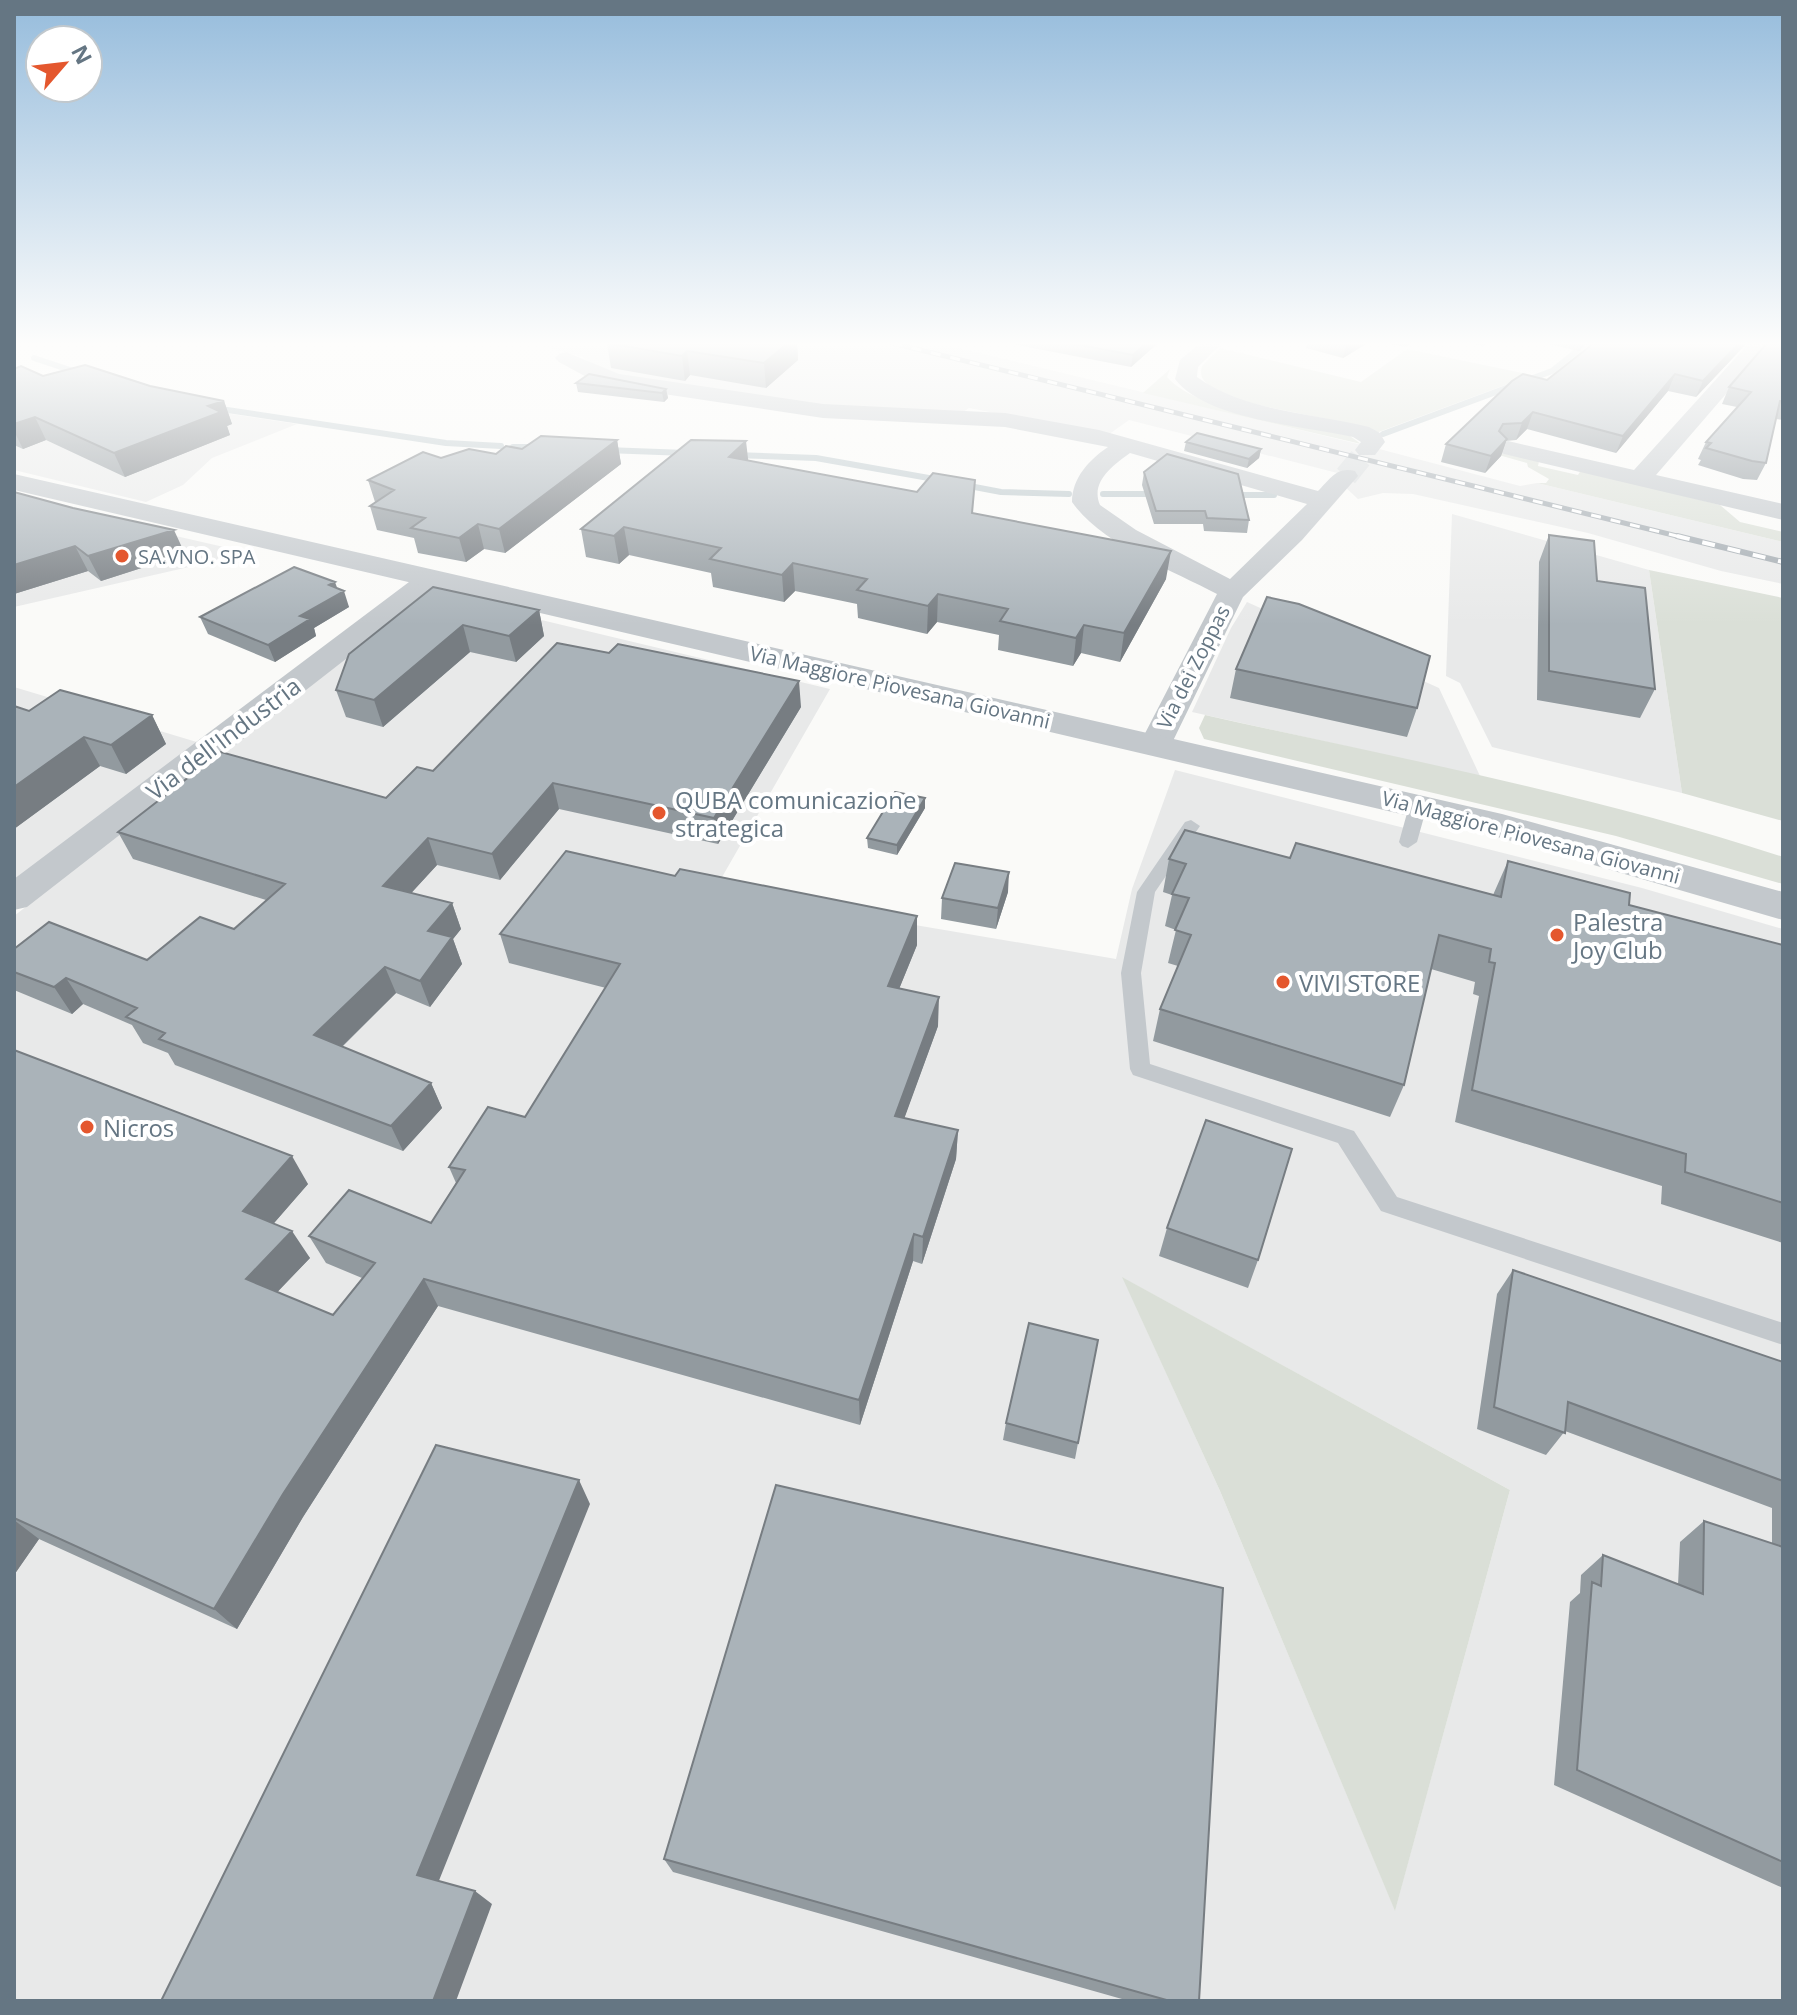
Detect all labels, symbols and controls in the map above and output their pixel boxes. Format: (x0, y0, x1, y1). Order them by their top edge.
north arrow (24, 24, 104, 104)
text: N (65, 39, 100, 69)
place label: SA.VNO. SPA (138, 543, 256, 570)
marker: SA.VNO. SPA (113, 547, 131, 565)
street label: Via dei Zoppas (1150, 600, 1236, 734)
street label: Via Maggiore Piovesana Giovanni (747, 639, 1053, 735)
street label: Via dell'Industria (139, 669, 307, 807)
place label: QUBA comunicazione strategica (675, 783, 917, 844)
street label: Via Maggiore Piovesana Giovanni (1379, 784, 1683, 890)
marker: QUBA comunicazione strategica (650, 804, 668, 822)
place label: Palestra Joy Club (1571, 905, 1663, 966)
marker: Palestra Joy Club (1548, 926, 1566, 944)
place label: VIVI STORE (1299, 966, 1420, 999)
marker: VIVI STORE (1274, 973, 1292, 991)
place label: Nicros (103, 1111, 174, 1144)
marker: Nicros (78, 1118, 96, 1136)

